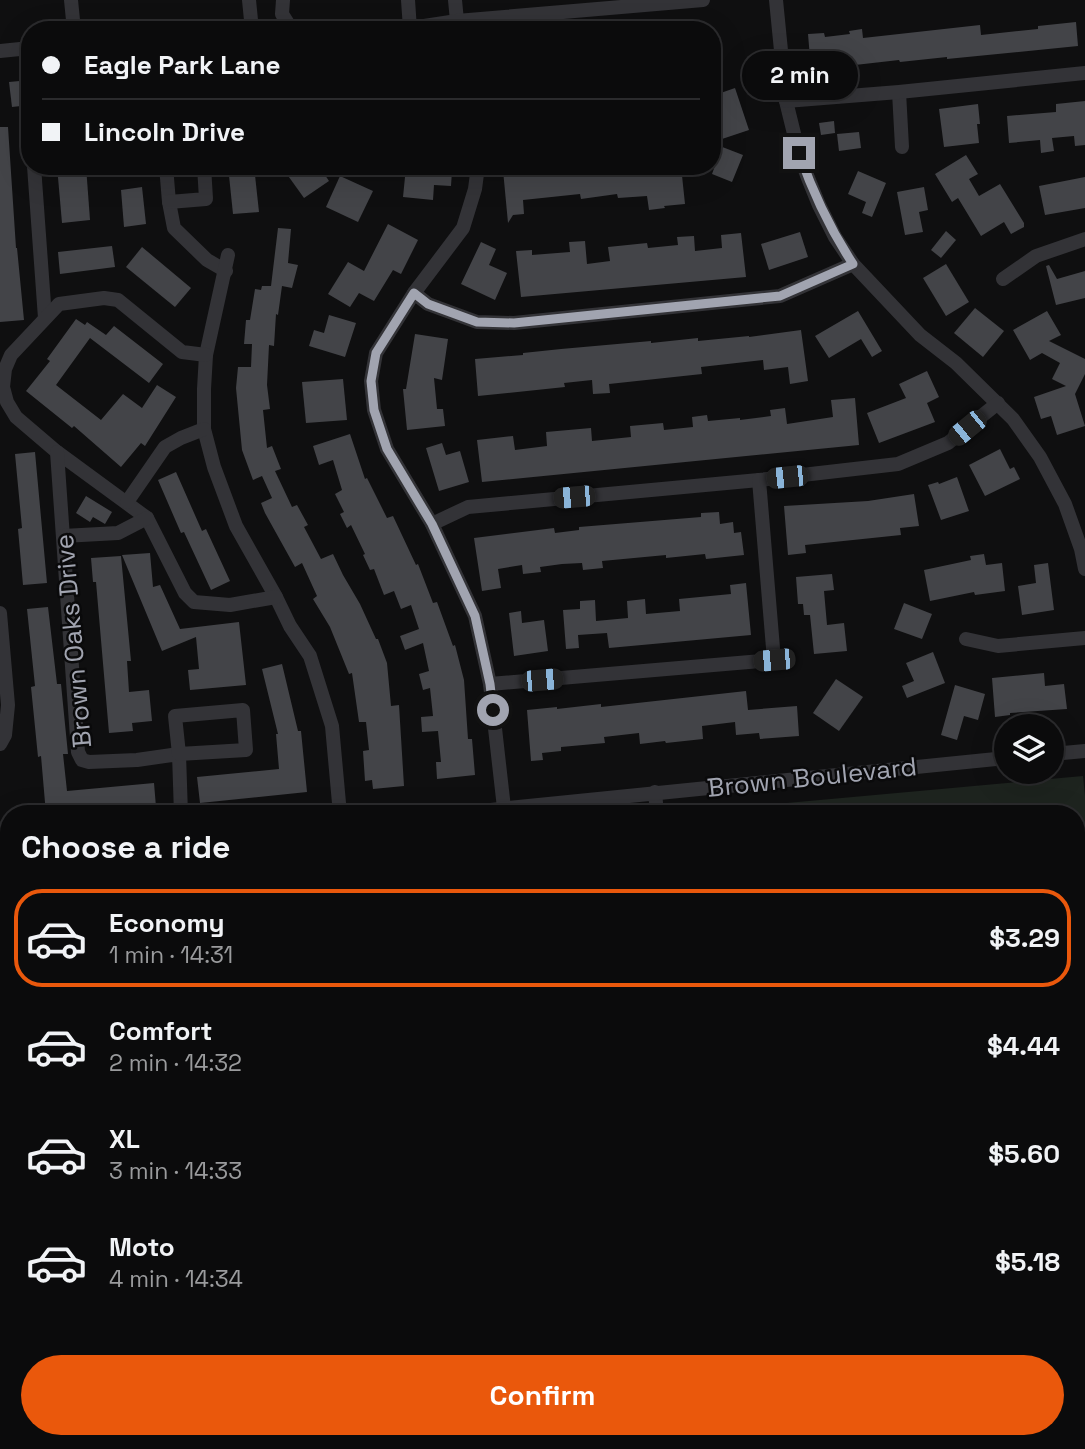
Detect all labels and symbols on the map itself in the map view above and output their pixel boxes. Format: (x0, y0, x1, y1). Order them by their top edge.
callout: 2 min (741, 52, 857, 100)
route end (783, 137, 815, 169)
car (945, 407, 990, 449)
car (766, 464, 809, 490)
car (553, 485, 596, 509)
street label: Brown Oaks Drive (47, 533, 99, 749)
car (753, 648, 796, 672)
car (521, 668, 564, 692)
route start (477, 694, 509, 726)
street label: Brown Boulevard (705, 749, 919, 805)

